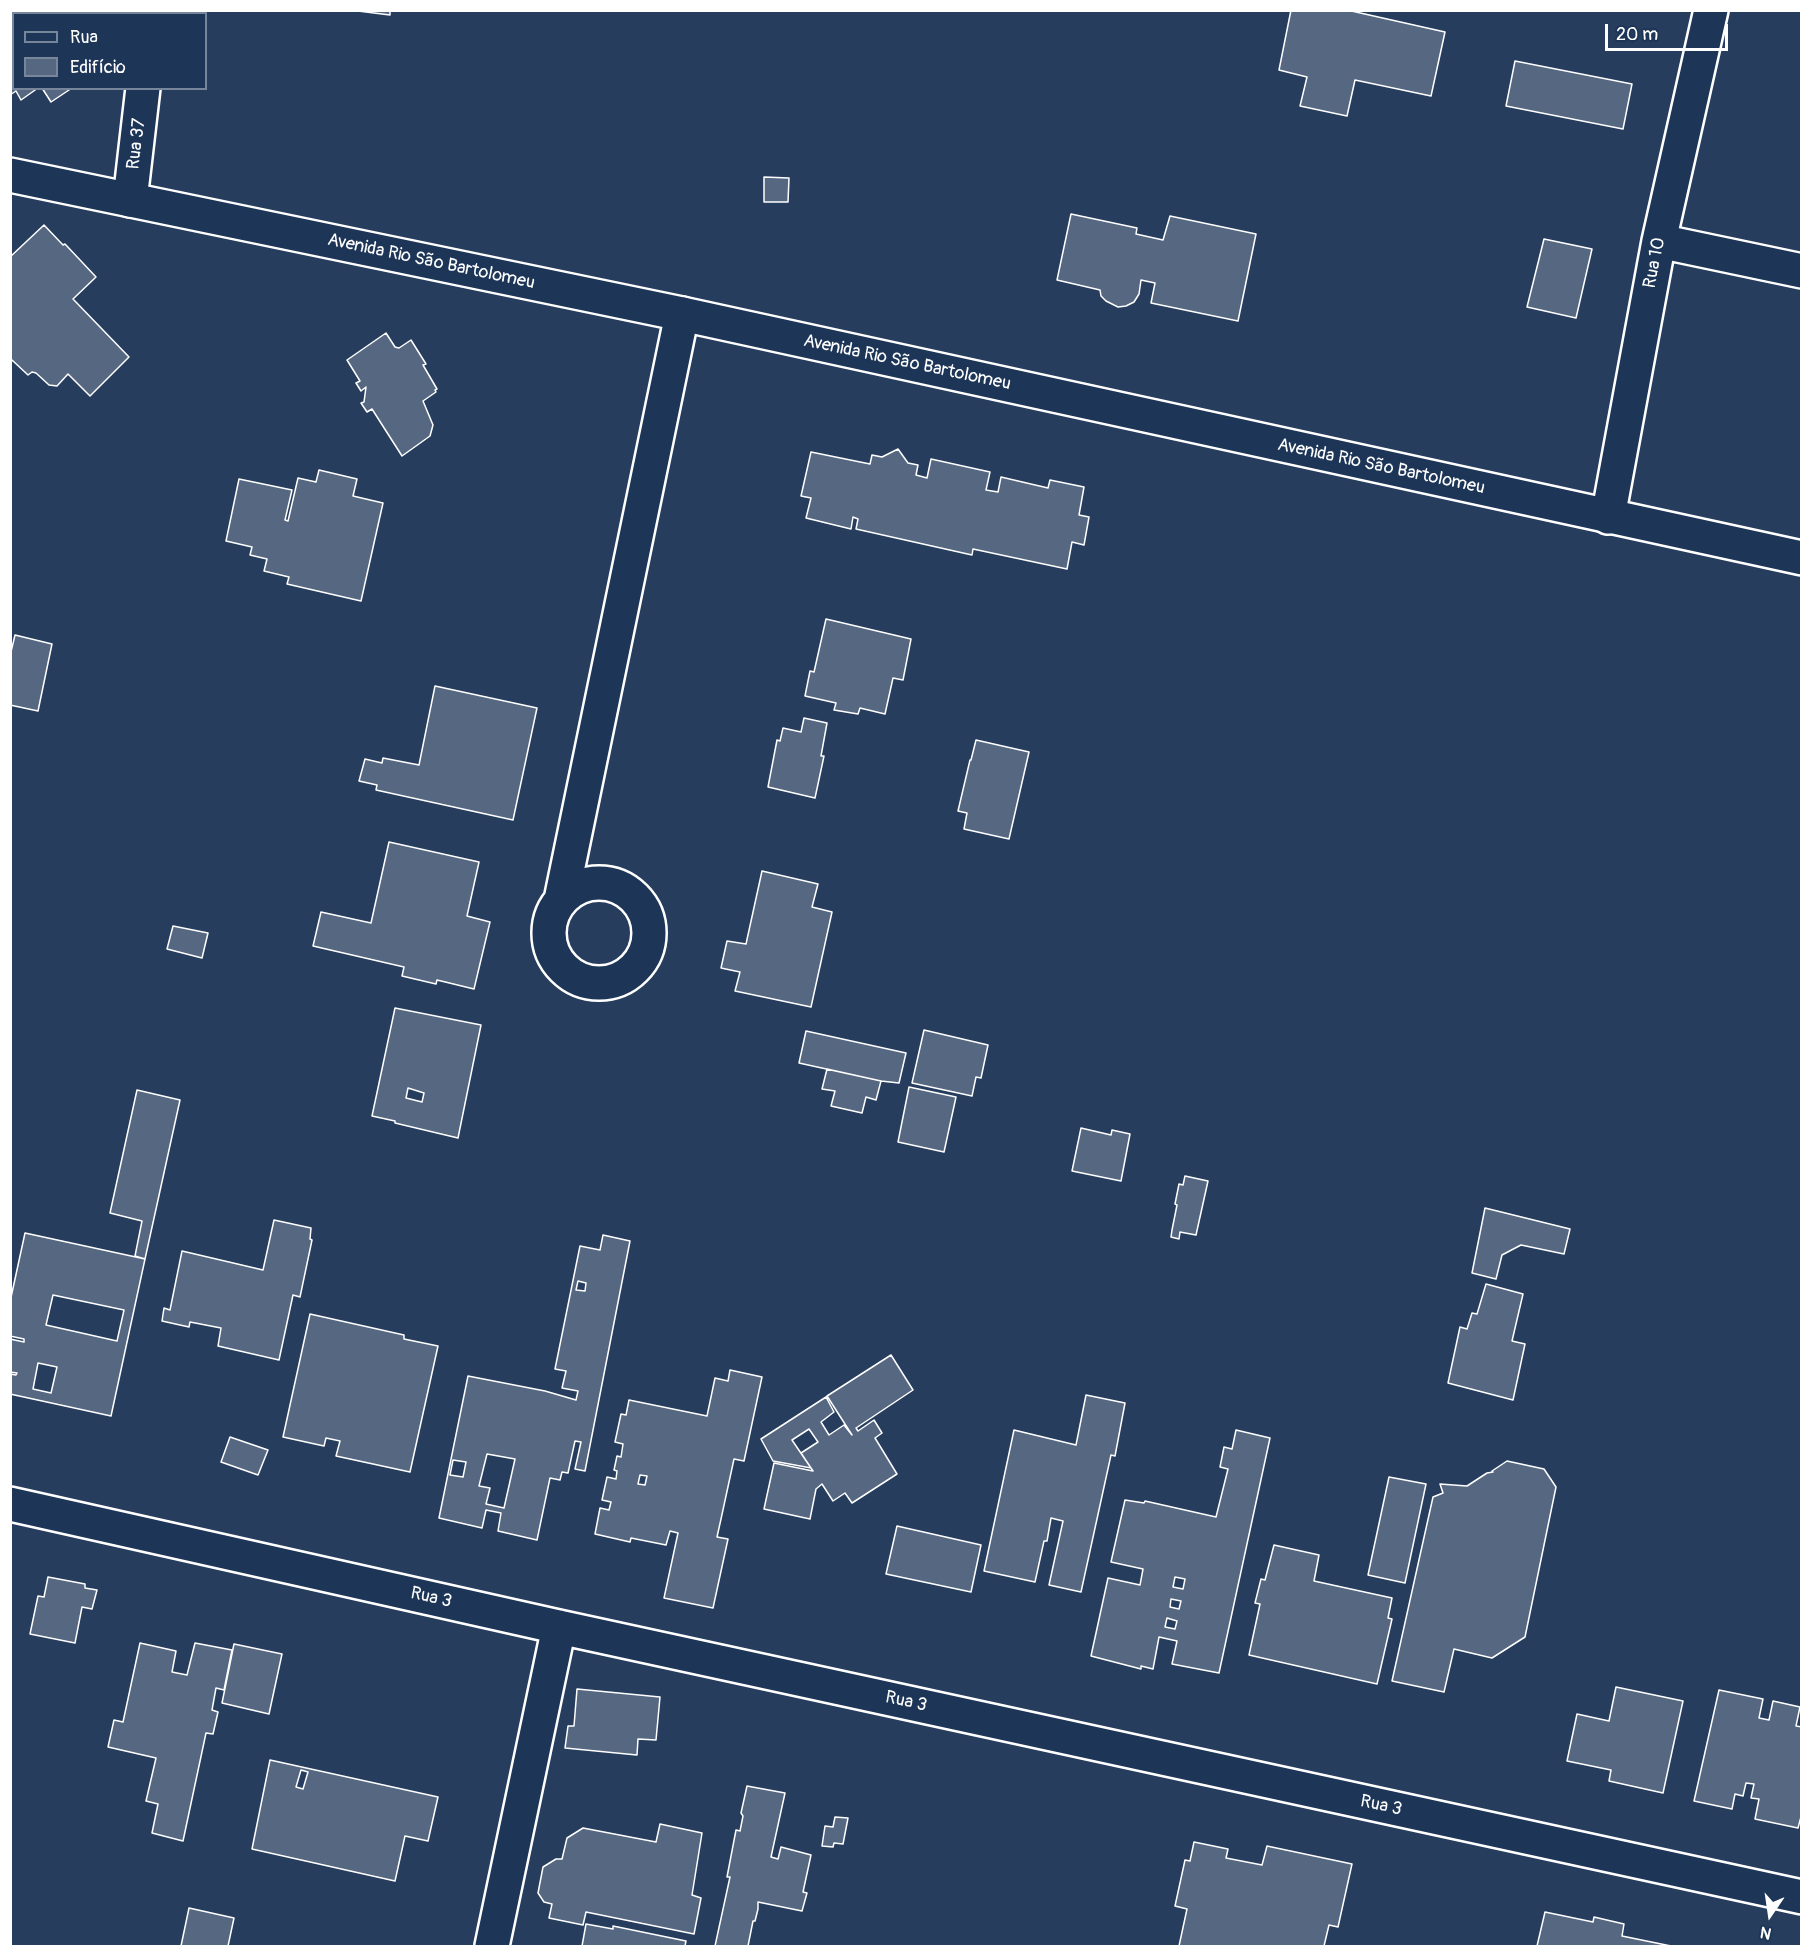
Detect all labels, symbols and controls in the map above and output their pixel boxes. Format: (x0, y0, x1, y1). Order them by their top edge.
legend (12, 12, 207, 90)
scale bar (1608, 12, 1731, 50)
text: 20 m (1616, 23, 1658, 46)
text: Rua (70, 26, 98, 49)
text: Edifício (70, 56, 126, 79)
street label: Rua 37 (123, 117, 151, 171)
street label: Avenida Rio São Bartolomeu (325, 229, 537, 295)
street label: Rua 10 (1640, 236, 1670, 290)
street label: Avenida Rio São Bartolomeu (801, 330, 1013, 396)
street label: Avenida Rio São Bartolomeu (1275, 434, 1487, 500)
street label: Rua 3 (408, 1583, 454, 1613)
street label: Rua 3 (883, 1687, 929, 1717)
street label: Rua 3 (1358, 1791, 1404, 1821)
north arrow (1740, 1885, 1800, 1945)
text: N (1758, 1922, 1773, 1944)

